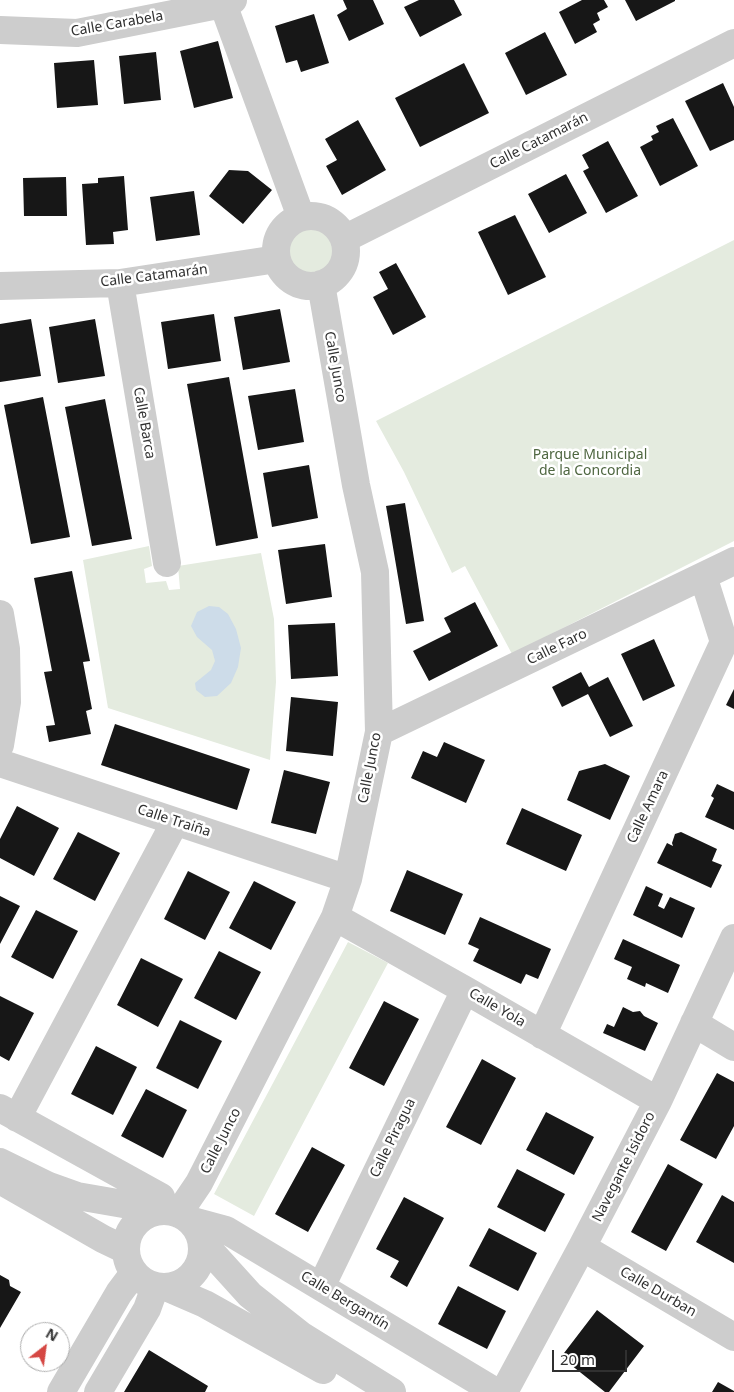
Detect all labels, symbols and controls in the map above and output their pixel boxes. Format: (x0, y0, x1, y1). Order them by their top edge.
street label: Calle Carabela (70, 8, 164, 40)
street label: Calle Catamarán (487, 109, 591, 173)
street label: Calle Catamarán (99, 261, 209, 291)
street label: Calle Junco (320, 330, 350, 404)
street label: Calle Barca (129, 386, 159, 460)
park label: Parque Municipal de la Concordia (533, 447, 647, 480)
street label: Calle Faro (524, 625, 590, 669)
street label: Calle Junco (355, 731, 385, 805)
street label: Calle Amara (624, 768, 672, 846)
street label: Calle Traiña (135, 801, 213, 841)
street label: Calle Yola (466, 985, 528, 1031)
street label: Calle Piragua (367, 1096, 419, 1180)
street label: Calle Junco (197, 1105, 245, 1177)
street label: Navegante Isidoro (589, 1109, 659, 1225)
street label: Calle Durban (617, 1263, 699, 1321)
street label: Calle Bergantín (298, 1268, 392, 1334)
north arrow (20, 1322, 70, 1372)
text: N (43, 1323, 62, 1346)
scale bar (554, 1340, 629, 1372)
text: 20 m (560, 1349, 595, 1369)

